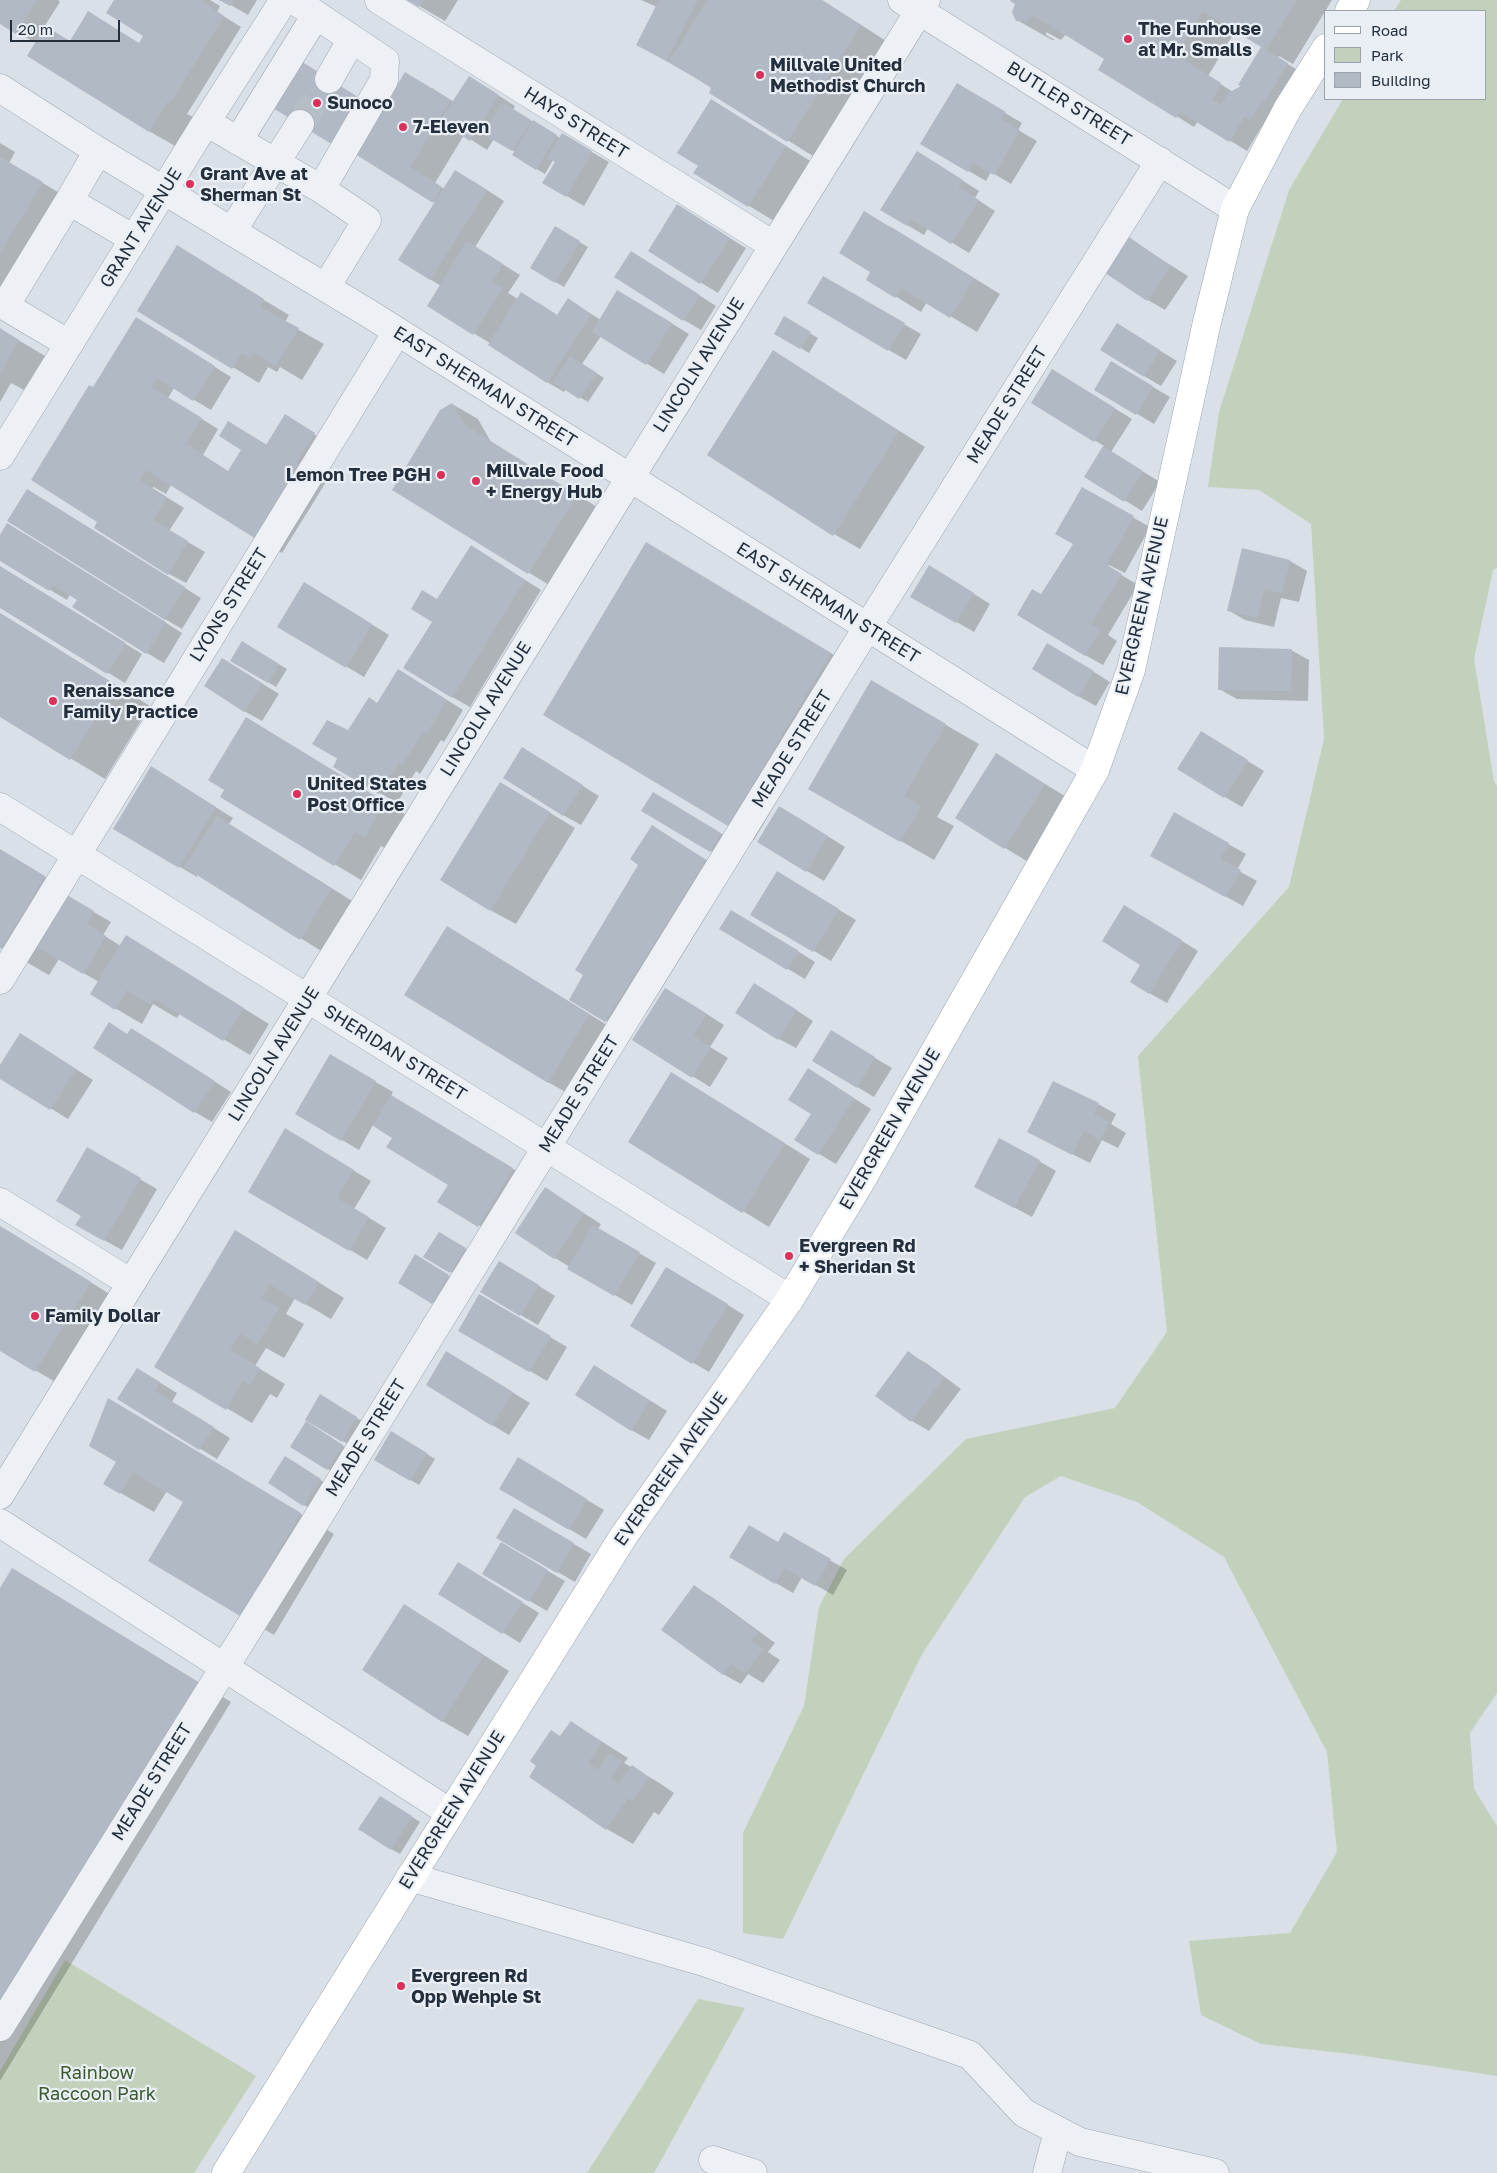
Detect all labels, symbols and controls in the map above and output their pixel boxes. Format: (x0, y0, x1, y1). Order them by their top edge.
scale bar (12, 10, 122, 42)
legend (1324, 10, 1487, 100)
place label: The Funhouse at Mr. Smalls (1138, 18, 1261, 60)
text: 20 m (18, 20, 53, 38)
text: Road (1371, 21, 1408, 39)
marker: The Funhouse at Mr. Smalls (1122, 33, 1134, 45)
text: Park (1371, 46, 1403, 64)
place label: Millvale United Methodist Church (770, 54, 926, 96)
street label: BUTLER STREET (1003, 57, 1135, 151)
marker: Millvale United Methodist Church (754, 69, 766, 81)
text: Building (1371, 71, 1431, 89)
street label: HAYS STREET (520, 82, 632, 164)
place label: Sunoco (327, 92, 393, 114)
marker: Sunoco (311, 97, 323, 109)
place label: 7-Eleven (413, 116, 489, 138)
marker: 7-Eleven (397, 121, 409, 133)
place label: Grant Ave at Sherman St (200, 163, 308, 205)
street label: GRANT AVENUE (95, 164, 187, 292)
marker: Grant Ave at Sherman St (184, 178, 196, 190)
street label: LINCOLN AVENUE (649, 294, 749, 436)
street label: EAST SHERMAN STREET (389, 322, 581, 452)
street label: MEADE STREET (962, 342, 1052, 468)
place label: Millvale Food + Energy Hub (486, 460, 604, 502)
place label: Lemon Tree PGH (286, 464, 431, 486)
marker: Lemon Tree PGH (435, 469, 447, 481)
marker: Millvale Food + Energy Hub (470, 475, 482, 487)
street label: EVERGREEN AVENUE (1111, 515, 1173, 697)
street label: EAST SHERMAN STREET (732, 538, 924, 668)
street label: LYONS STREET (185, 544, 273, 666)
street label: LINCOLN AVENUE (436, 638, 536, 780)
place label: Renaissance Family Practice (63, 680, 198, 722)
street label: MEADE STREET (747, 686, 837, 812)
marker: Renaissance Family Practice (47, 695, 59, 707)
place label: United States Post Office (307, 773, 427, 816)
marker: United States Post Office (291, 788, 303, 800)
street label: LINCOLN AVENUE (224, 983, 324, 1125)
street label: SHERIDAN STREET (319, 1000, 471, 1106)
street label: MEADE STREET (534, 1031, 624, 1157)
street label: EVERGREEN AVENUE (835, 1044, 945, 1214)
place label: Evergreen Rd + Sheridan St (799, 1235, 916, 1278)
marker: Evergreen Rd + Sheridan St (783, 1250, 795, 1262)
place label: Family Dollar (45, 1305, 161, 1327)
marker: Family Dollar (29, 1310, 41, 1322)
street label: MEADE STREET (321, 1375, 411, 1501)
street label: EVERGREEN AVENUE (610, 1388, 732, 1550)
street label: MEADE STREET (107, 1719, 197, 1845)
street label: EVERGREEN AVENUE (394, 1727, 510, 1893)
place label: Evergreen Rd Opp Wehple St (411, 1965, 541, 2008)
marker: Evergreen Rd Opp Wehple St (395, 1980, 407, 1992)
park label: Rainbow Raccoon Park (38, 2062, 156, 2104)

